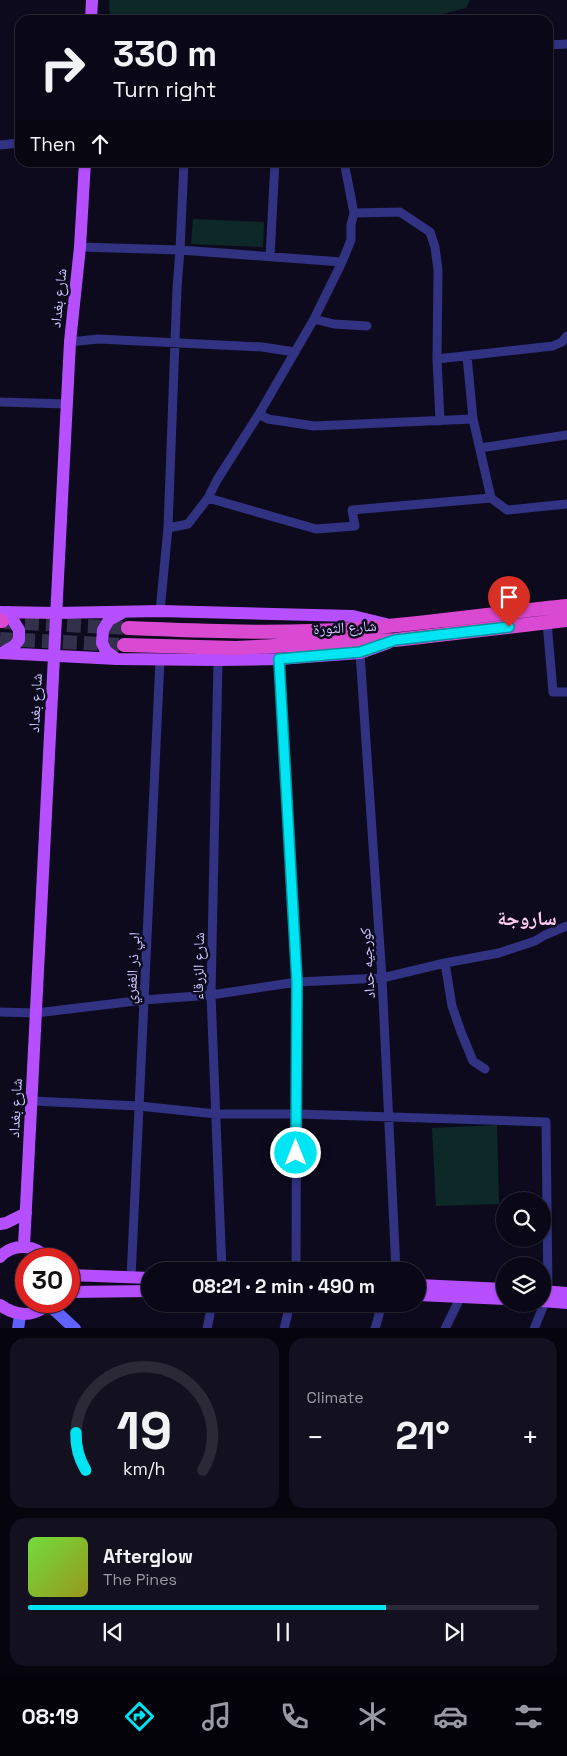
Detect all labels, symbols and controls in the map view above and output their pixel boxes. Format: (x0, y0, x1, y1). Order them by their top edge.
text: 330 m (113, 32, 217, 76)
icon: right (30, 35, 95, 100)
text: Turn right (113, 75, 216, 103)
icon: ahead (86, 130, 114, 158)
text: Then (30, 132, 76, 157)
street label: شارع بغداد (45, 267, 72, 329)
pin (488, 576, 530, 627)
icon: arrive (495, 583, 523, 611)
street label: شارع الثورة (313, 616, 377, 639)
street label: شارع بغداد (24, 673, 47, 733)
district label: ساروجة (497, 905, 557, 931)
street label: كورجيه حداد (355, 927, 379, 999)
street label: ابي ذر الغفري (121, 932, 146, 1005)
street label: شارع الزرقاء (188, 932, 209, 1000)
street label: شارع بغداد (4, 1078, 27, 1138)
position arrow (269, 1126, 321, 1178)
map controls (496, 1192, 551, 1312)
button: search (496, 1192, 551, 1247)
speed limit sign: 30 (15, 1248, 80, 1313)
button: layers (496, 1257, 551, 1312)
text: 08:21 · 2 min · 490 m (192, 1274, 375, 1299)
text: Climate (307, 1387, 364, 1408)
text: 19 (116, 1398, 172, 1464)
text: 21° (395, 1412, 450, 1460)
text: − (307, 1419, 324, 1455)
text: + (522, 1419, 539, 1455)
text: km/h (123, 1457, 166, 1480)
text: Afterglow (103, 1544, 193, 1569)
text: The Pines (103, 1569, 177, 1590)
icon: previous (99, 1618, 127, 1646)
icon: pause (269, 1618, 297, 1646)
icon: next (440, 1618, 468, 1646)
icon: directions (122, 1699, 157, 1734)
icon: music (199, 1699, 234, 1734)
icon: phone (277, 1699, 312, 1734)
icon: climate (355, 1699, 390, 1734)
icon: car (433, 1699, 468, 1734)
icon: filters (511, 1699, 546, 1734)
text: 08:19 (21, 1702, 79, 1730)

